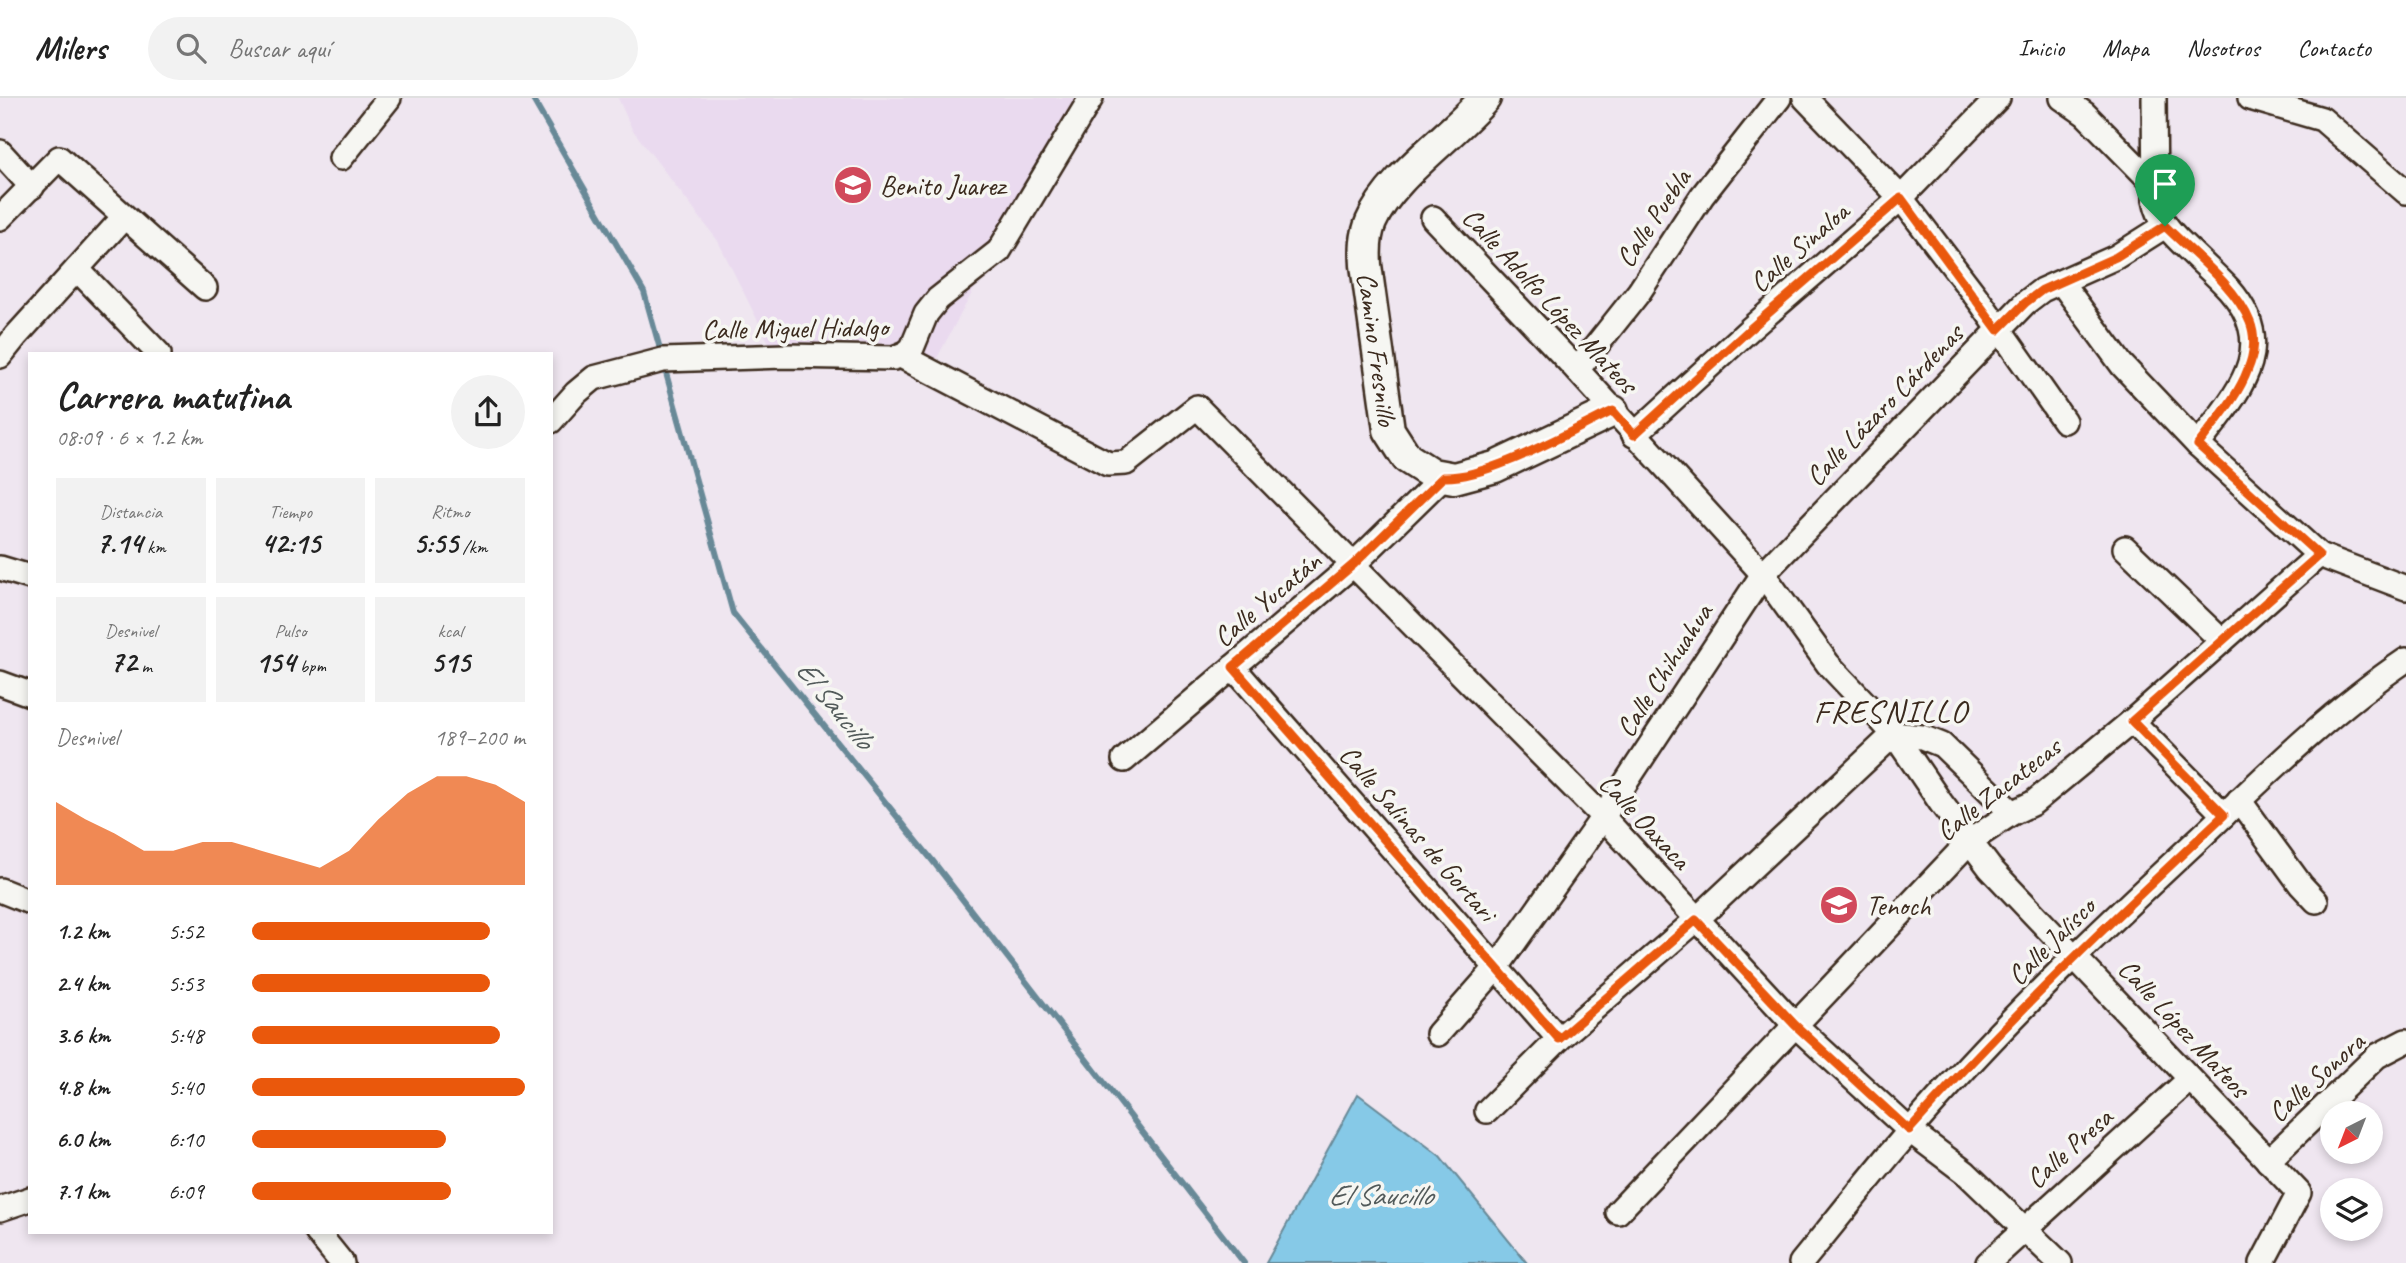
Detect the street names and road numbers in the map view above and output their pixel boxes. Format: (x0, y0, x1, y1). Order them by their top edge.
street label: Calle Puebla (1608, 161, 1699, 274)
street label: Calle Sinaloa (1742, 193, 1858, 300)
street label: Calle Adolfo López Mateos (1455, 200, 1647, 402)
street label: Camino Fresnillo (1350, 270, 1406, 430)
street label: Calle Miguel Hidalgo (702, 309, 891, 347)
street label: Calle Lázaro Cárdenas (1798, 315, 1972, 493)
street label: Calle Yucatán (1206, 543, 1329, 654)
street label: Calle Chihuahua (1608, 595, 1721, 743)
street label: Calle Zacatecas (1929, 728, 2069, 849)
street label: Calle Salinas de Gortari (1332, 738, 1507, 931)
street label: Calle Oaxaca (1592, 765, 1700, 878)
street label: Calle Jalisco (2000, 888, 2104, 992)
street label: Calle López Mateos (2111, 951, 2259, 1106)
street label: Calle Sonora (2260, 1023, 2373, 1130)
street label: Calle Presa (2018, 1099, 2121, 1196)

